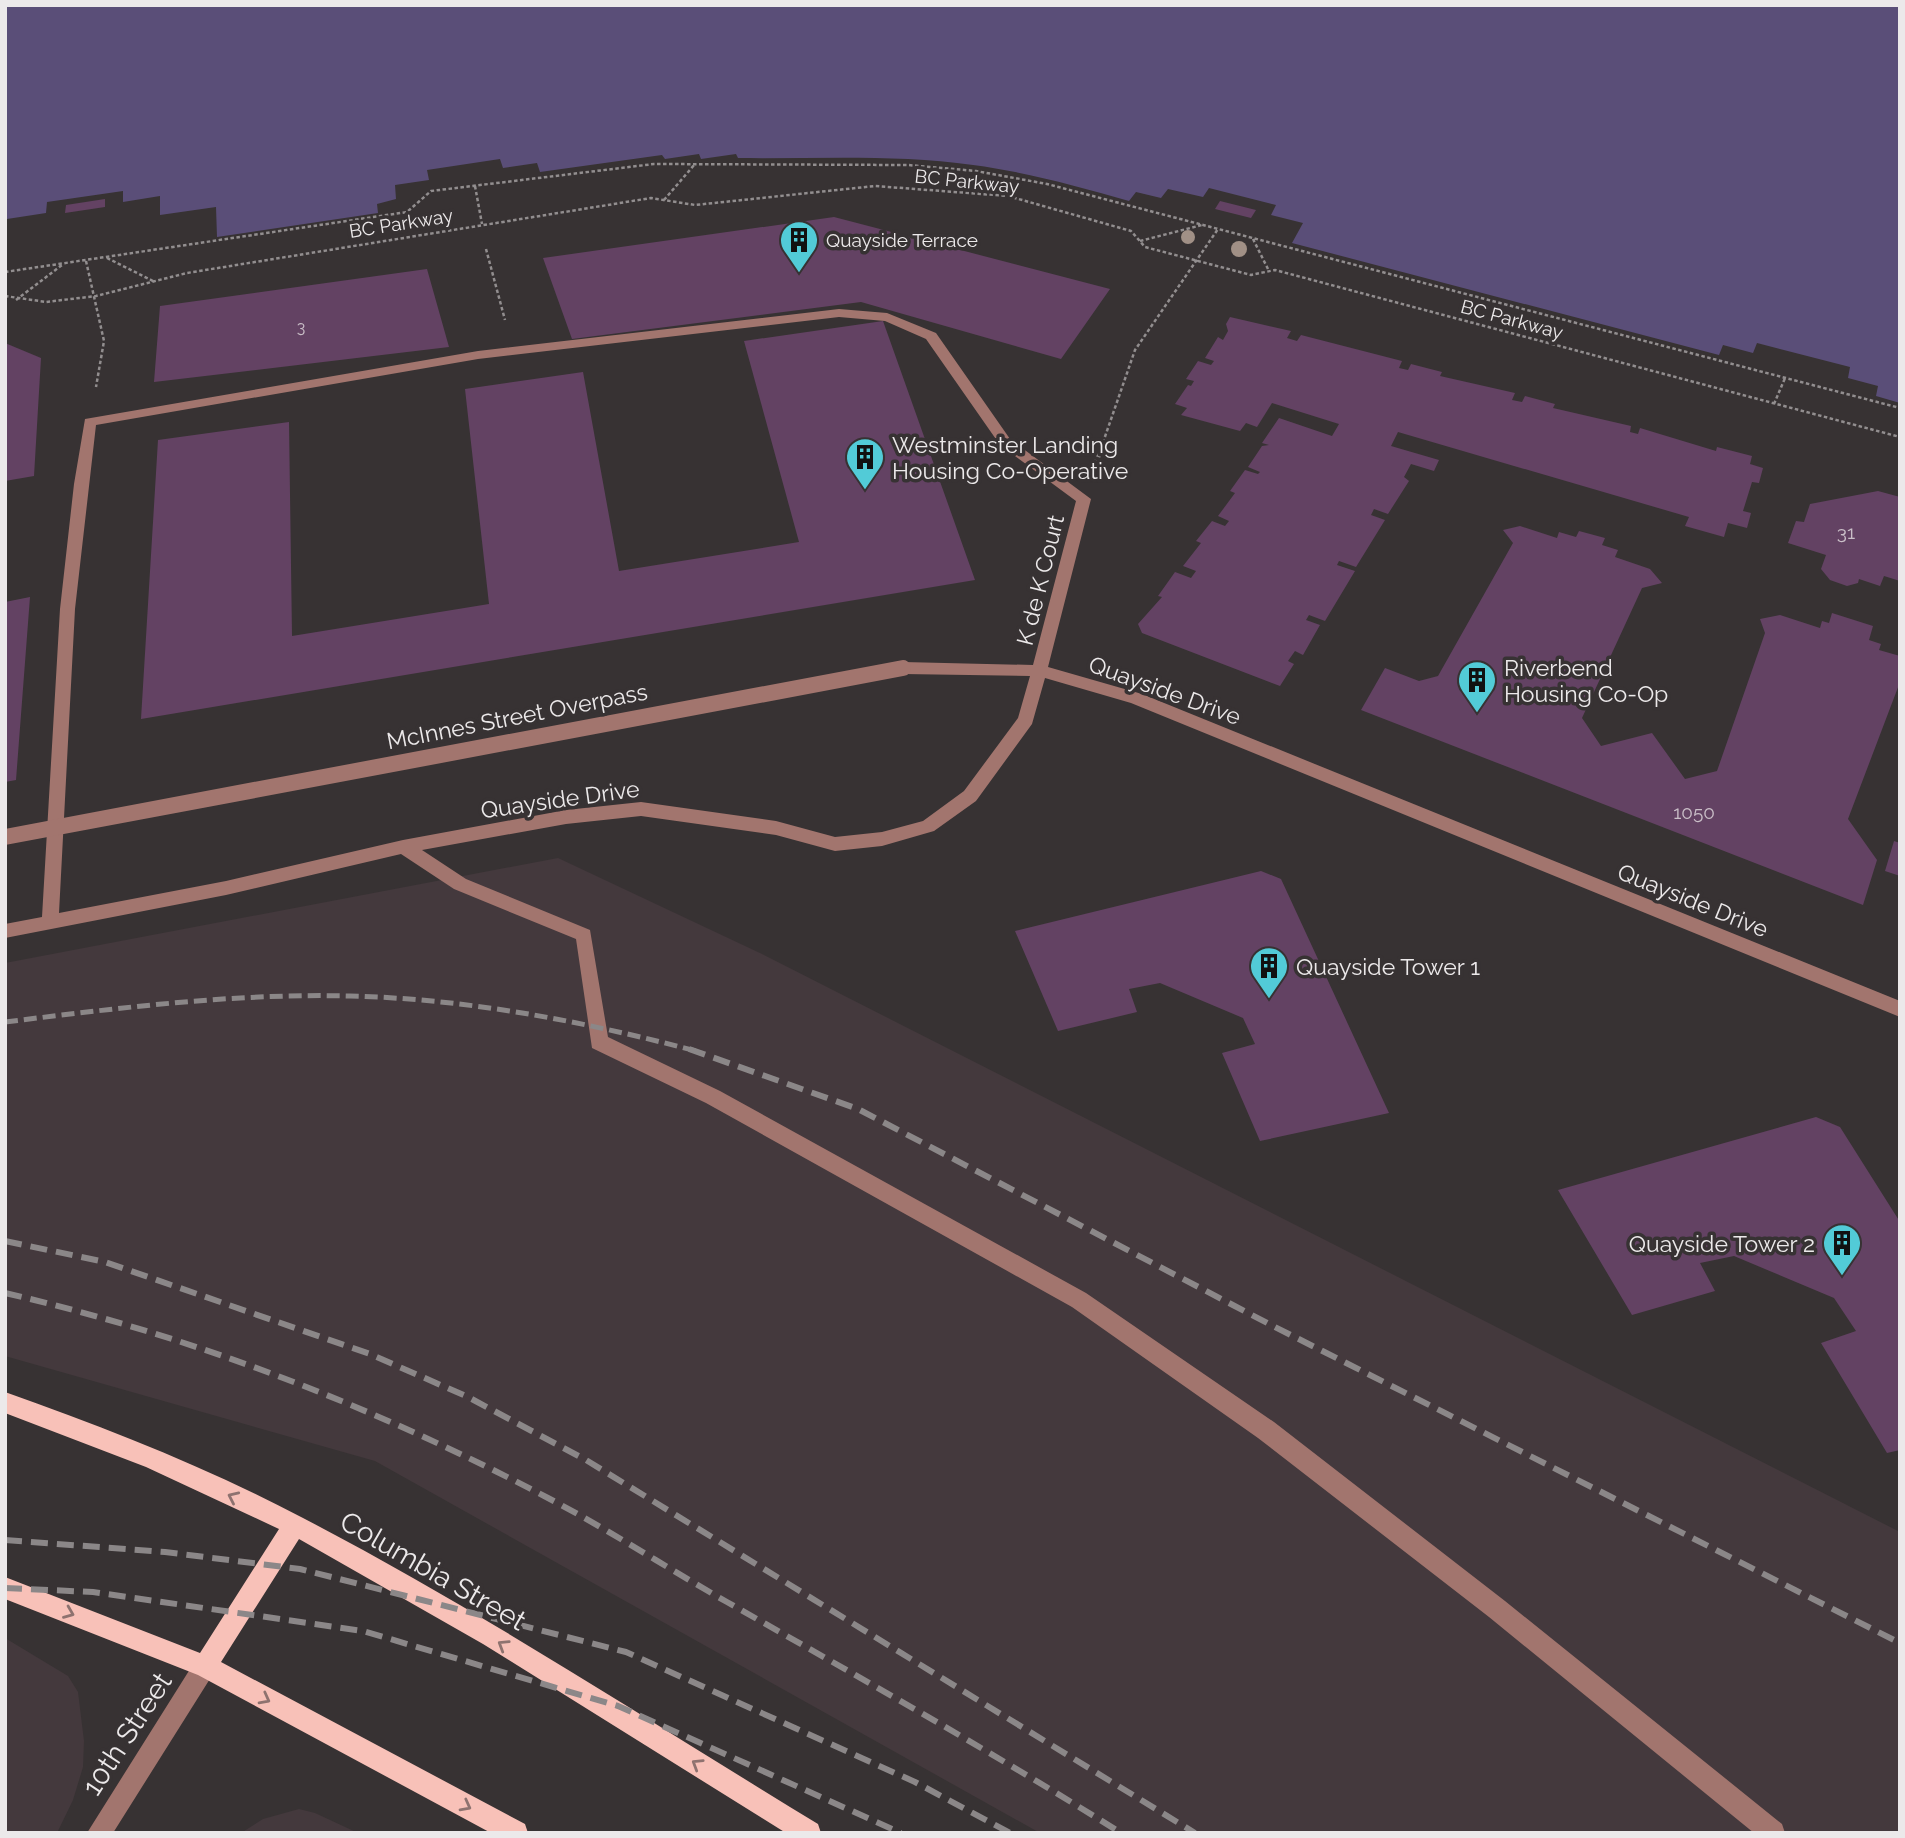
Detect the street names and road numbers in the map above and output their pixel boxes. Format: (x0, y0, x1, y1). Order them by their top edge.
street label: BC Parkway (914, 165, 1020, 197)
street label: BC Parkway (347, 204, 455, 242)
street label: BC Parkway (1458, 295, 1566, 343)
street label: K de K Court (1011, 512, 1069, 648)
street label: Quayside Drive (1085, 650, 1245, 730)
street label: McInnes Street Overpass (384, 677, 650, 755)
street label: Quayside Drive (479, 775, 641, 823)
street label: Quayside Drive (1614, 858, 1772, 942)
street label: Columbia Street (334, 1504, 532, 1638)
street label: 10th Street (75, 1666, 179, 1802)

